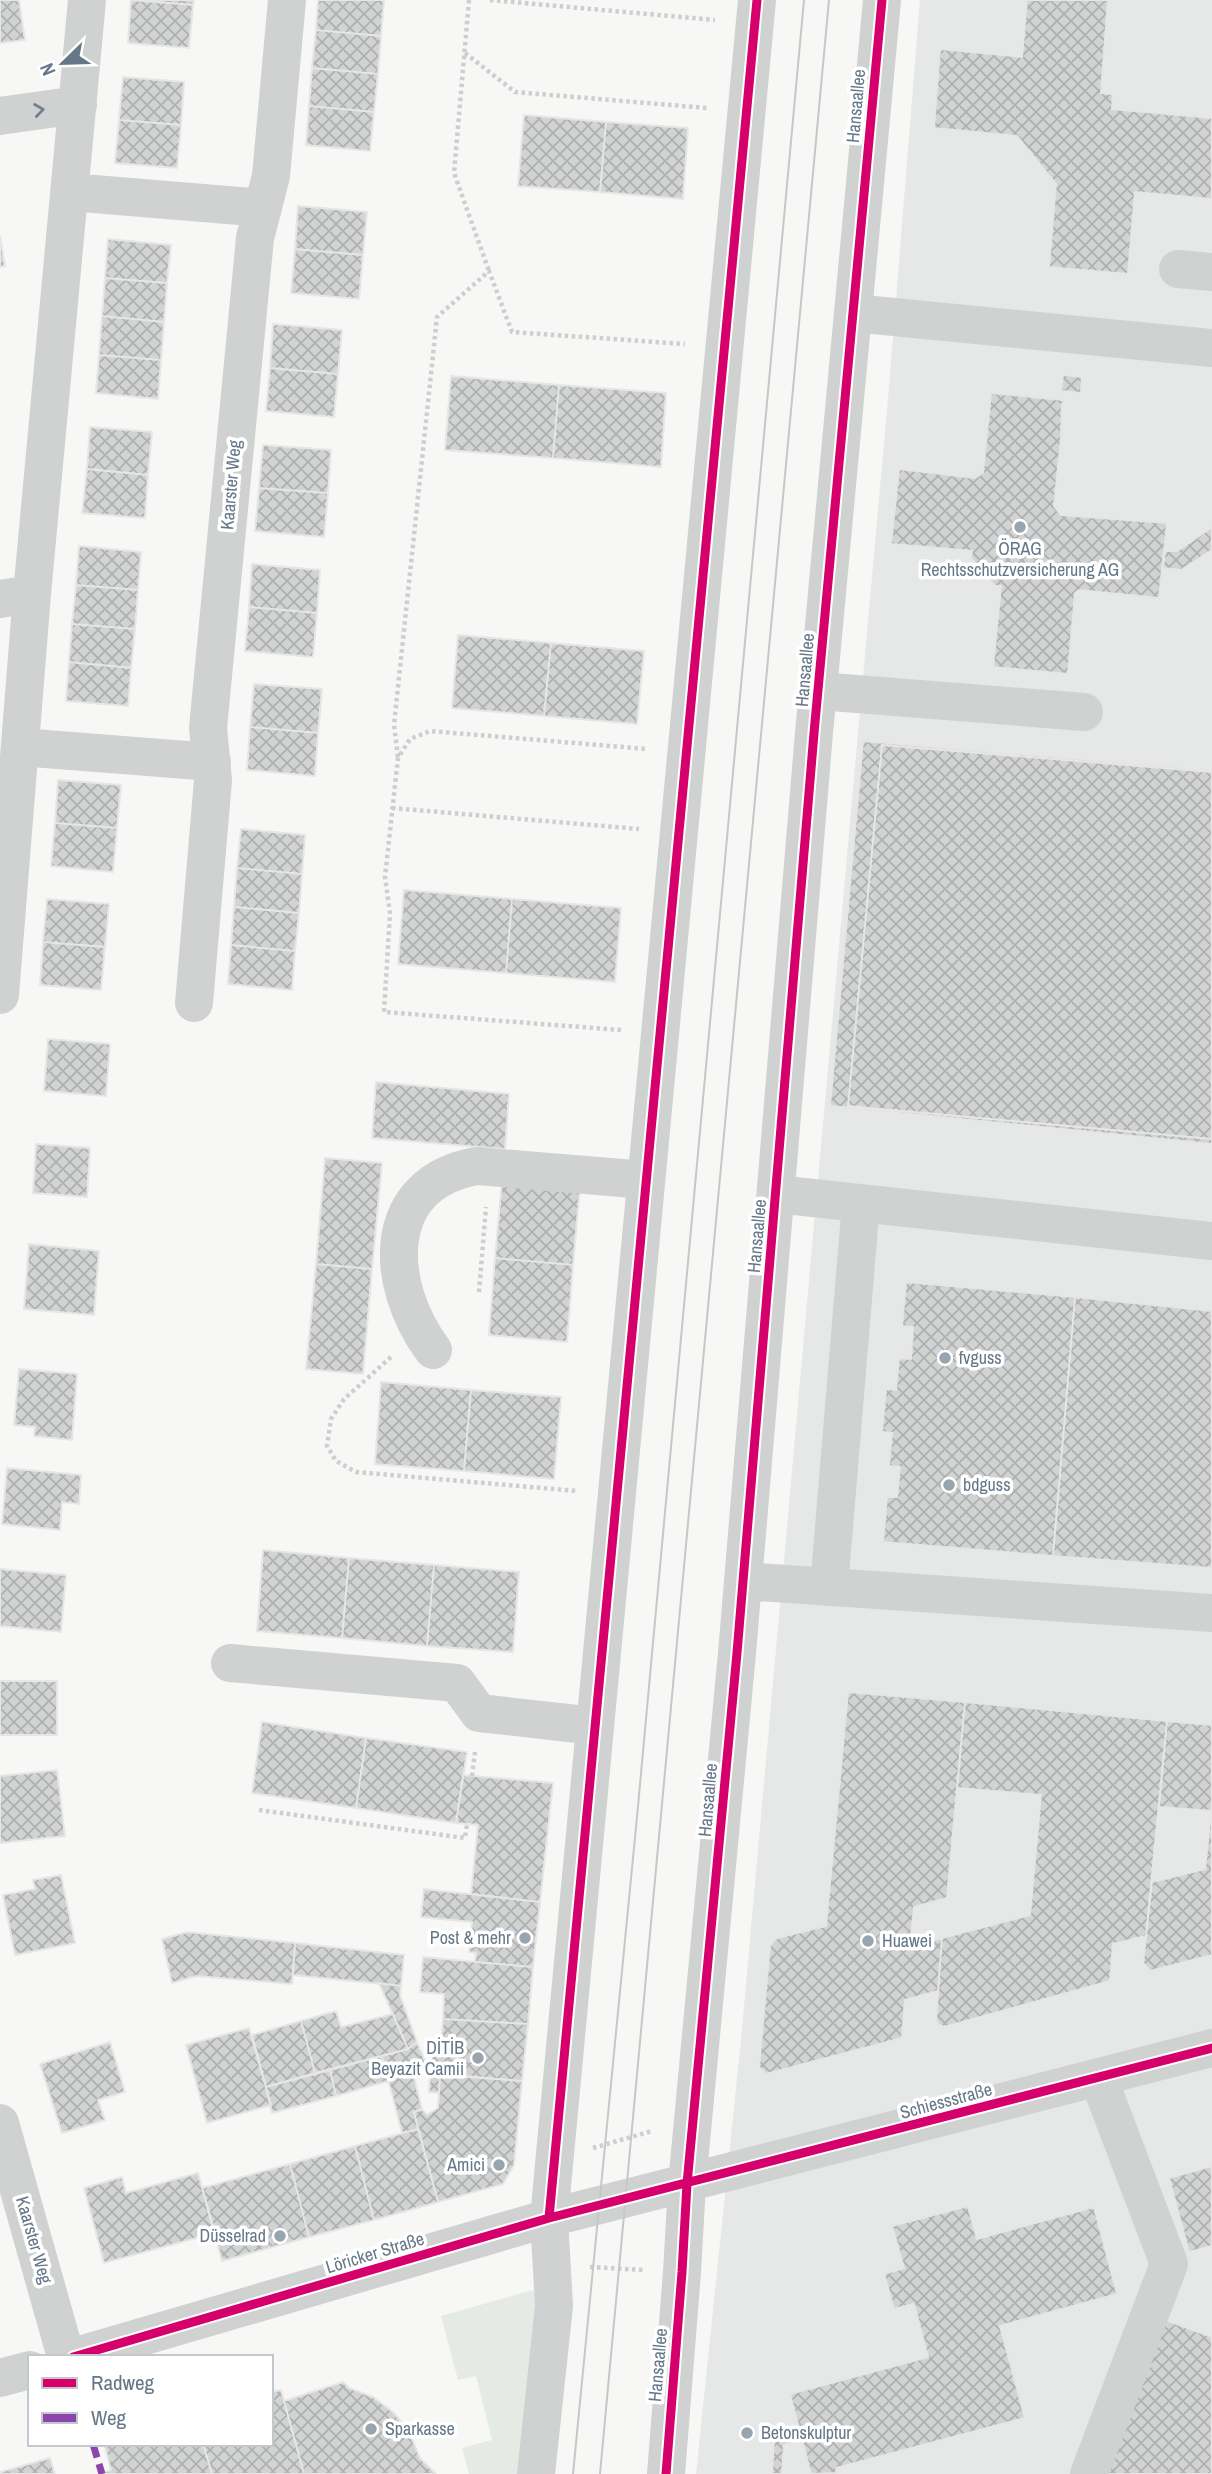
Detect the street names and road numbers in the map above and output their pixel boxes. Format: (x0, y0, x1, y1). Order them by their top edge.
street label: Hansaallee (840, 68, 871, 144)
street label: Kaarster Weg (214, 438, 247, 531)
street label: Hansaallee (789, 632, 820, 708)
street label: Hansaallee (741, 1198, 772, 1274)
street label: Hansaallee (692, 1762, 723, 1838)
street label: Schiessstraße (897, 2076, 995, 2125)
street label: Kaarster Weg (10, 2193, 59, 2287)
street label: Löricker Straße (323, 2226, 427, 2279)
street label: Hansaallee (642, 2327, 673, 2403)

